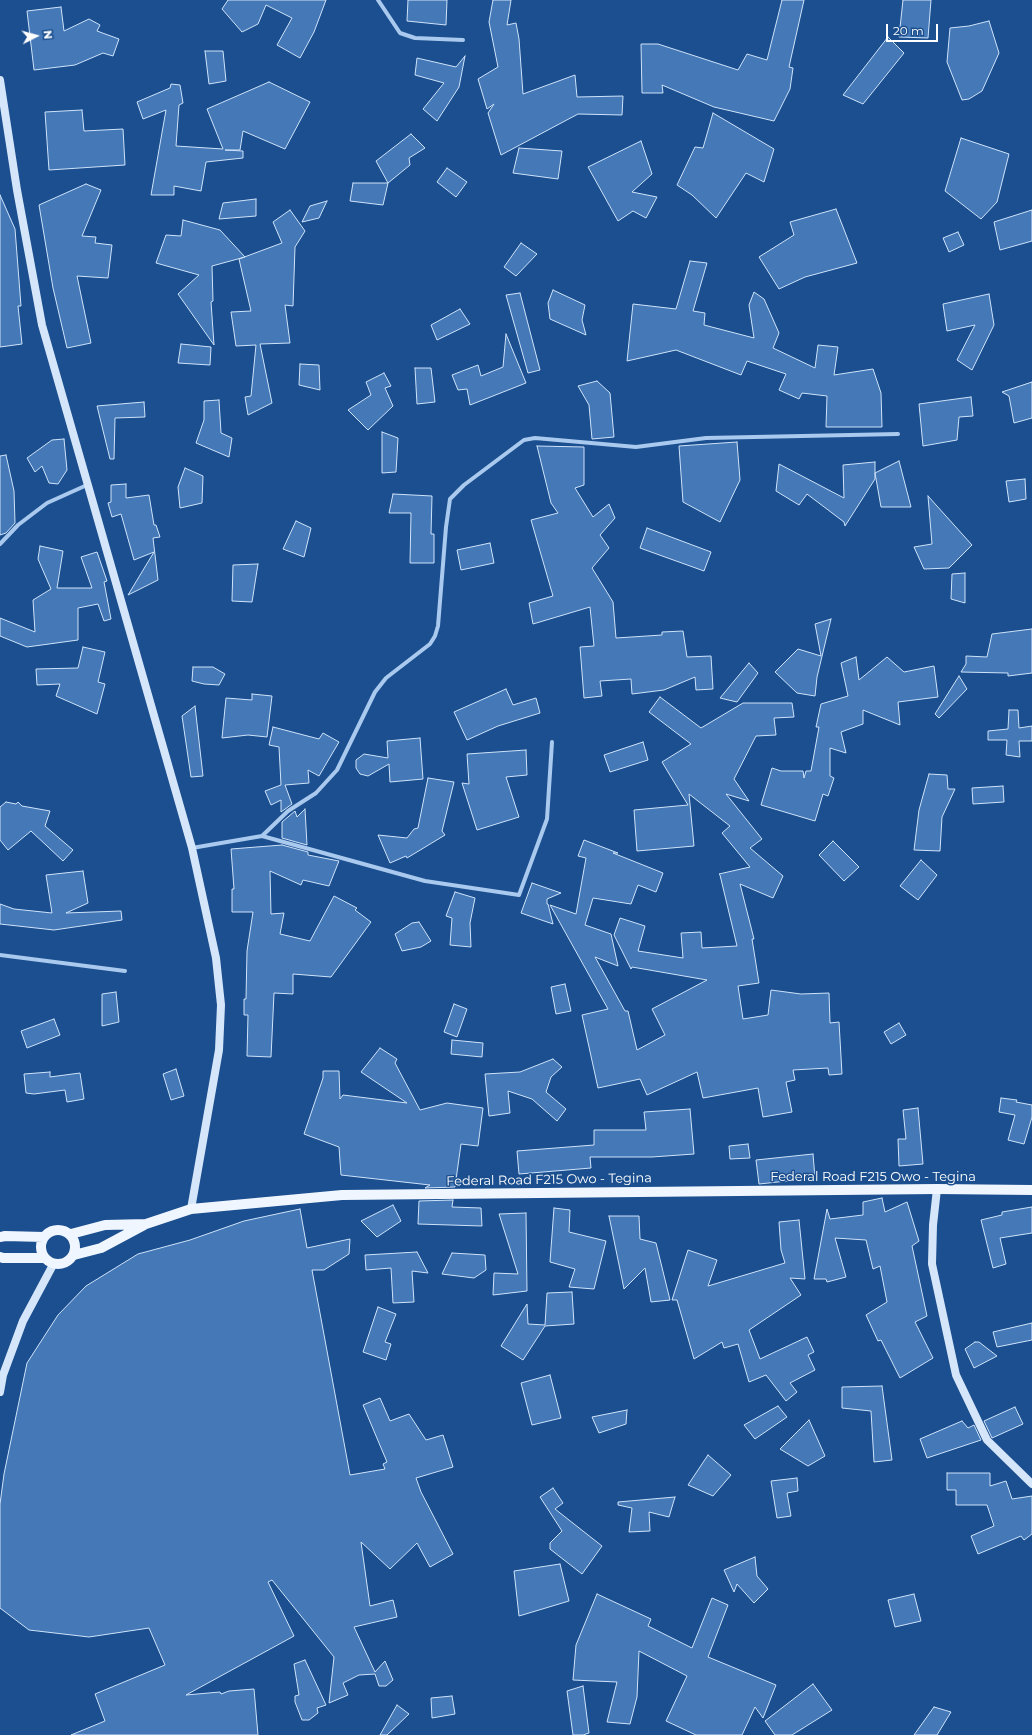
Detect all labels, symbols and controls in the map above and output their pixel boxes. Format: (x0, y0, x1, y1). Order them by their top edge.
north arrow (16, 16, 56, 56)
scale bar (888, 16, 940, 42)
text: 20 m (893, 23, 924, 38)
text: N (41, 30, 55, 40)
street label: Federal Road F215 Owo - Tegina (770, 1169, 976, 1185)
street label: Federal Road F215 Owo - Tegina (446, 1170, 652, 1190)

